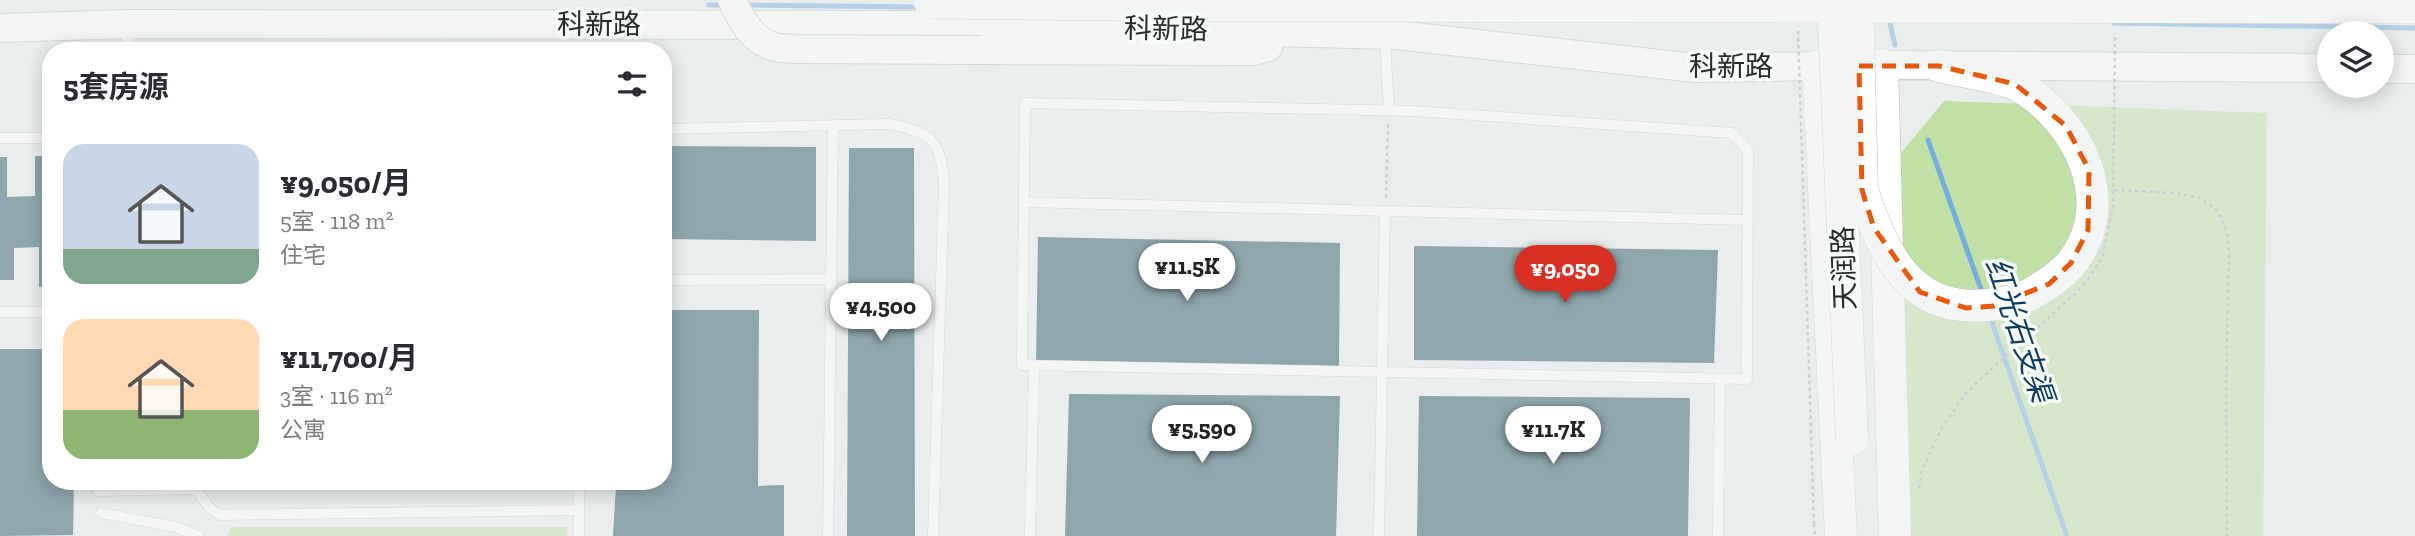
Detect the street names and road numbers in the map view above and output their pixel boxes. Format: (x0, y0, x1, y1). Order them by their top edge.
street label: 科新路 (557, 8, 641, 41)
street label: 科新路 (1124, 12, 1208, 46)
street label: 科新路 (1689, 50, 1773, 83)
street label: 天润路 (1826, 225, 1862, 311)

